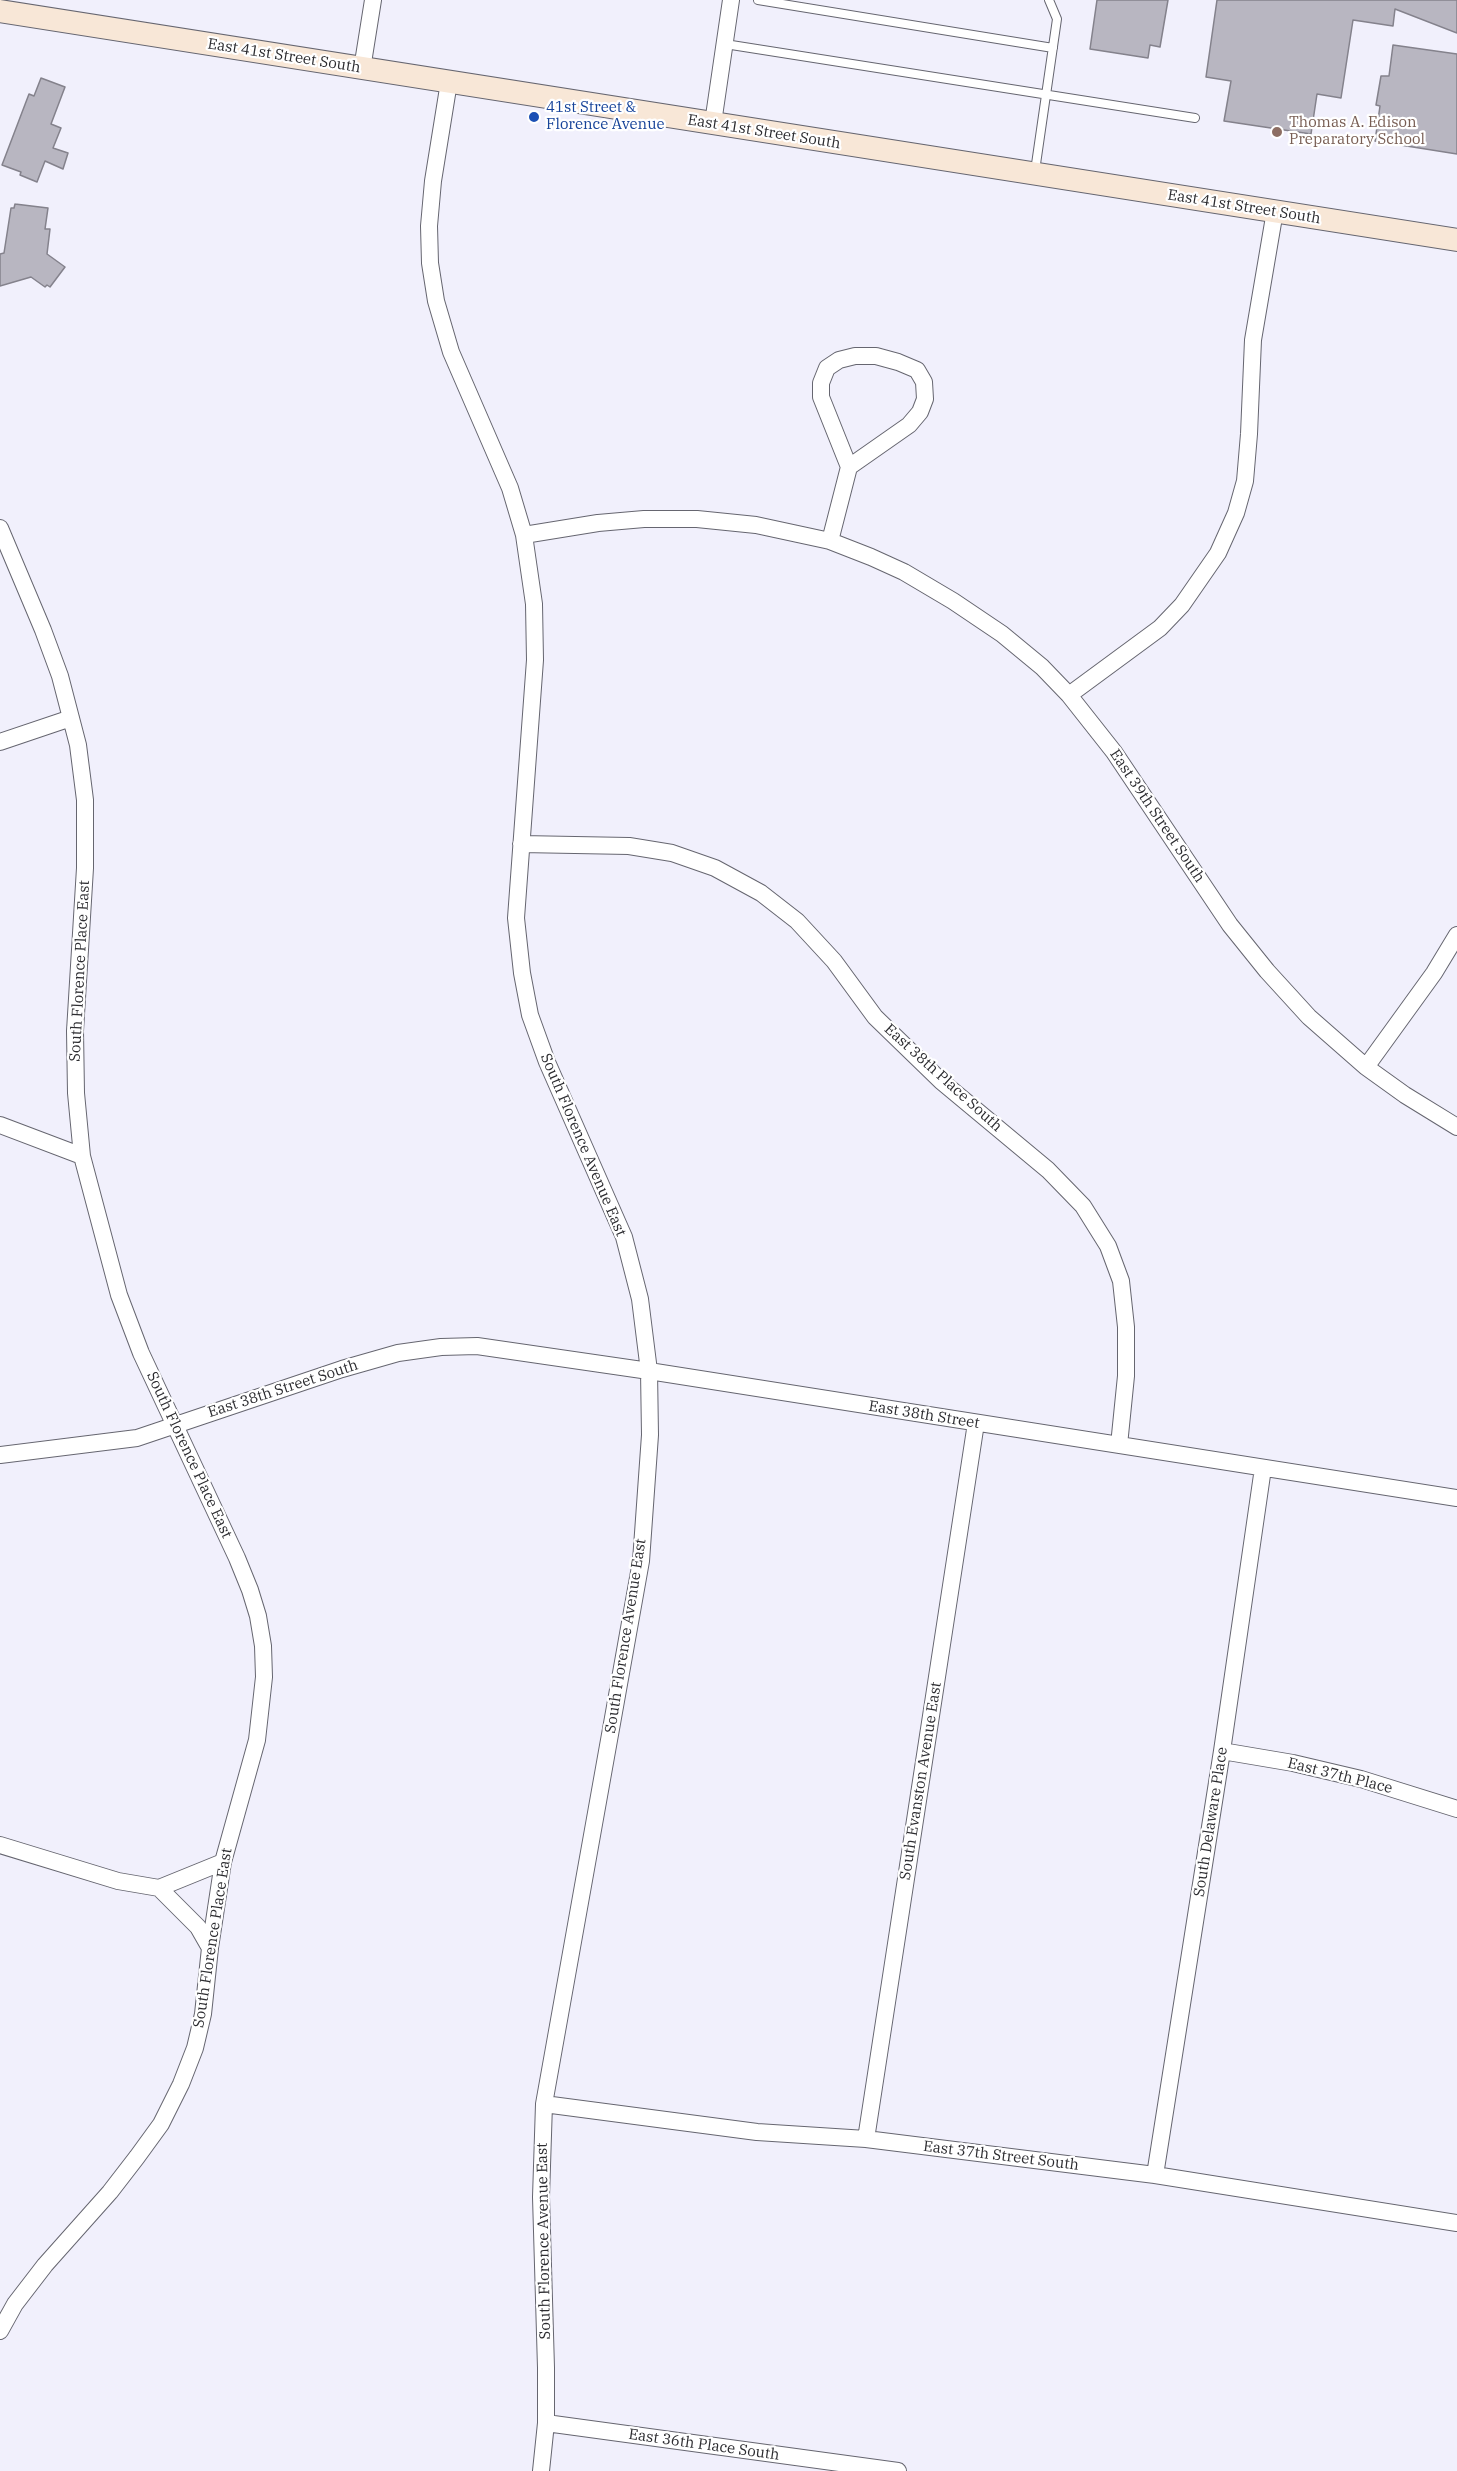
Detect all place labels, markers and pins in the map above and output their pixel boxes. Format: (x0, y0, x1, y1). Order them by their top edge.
place label: 41st Street & Florence Avenue (546, 99, 664, 134)
marker: 41st Street & Florence Avenue (527, 110, 541, 124)
place label: Thomas A. Edison Preparatory School (1289, 114, 1425, 149)
marker: Thomas A. Edison Preparatory School (1270, 125, 1284, 139)

